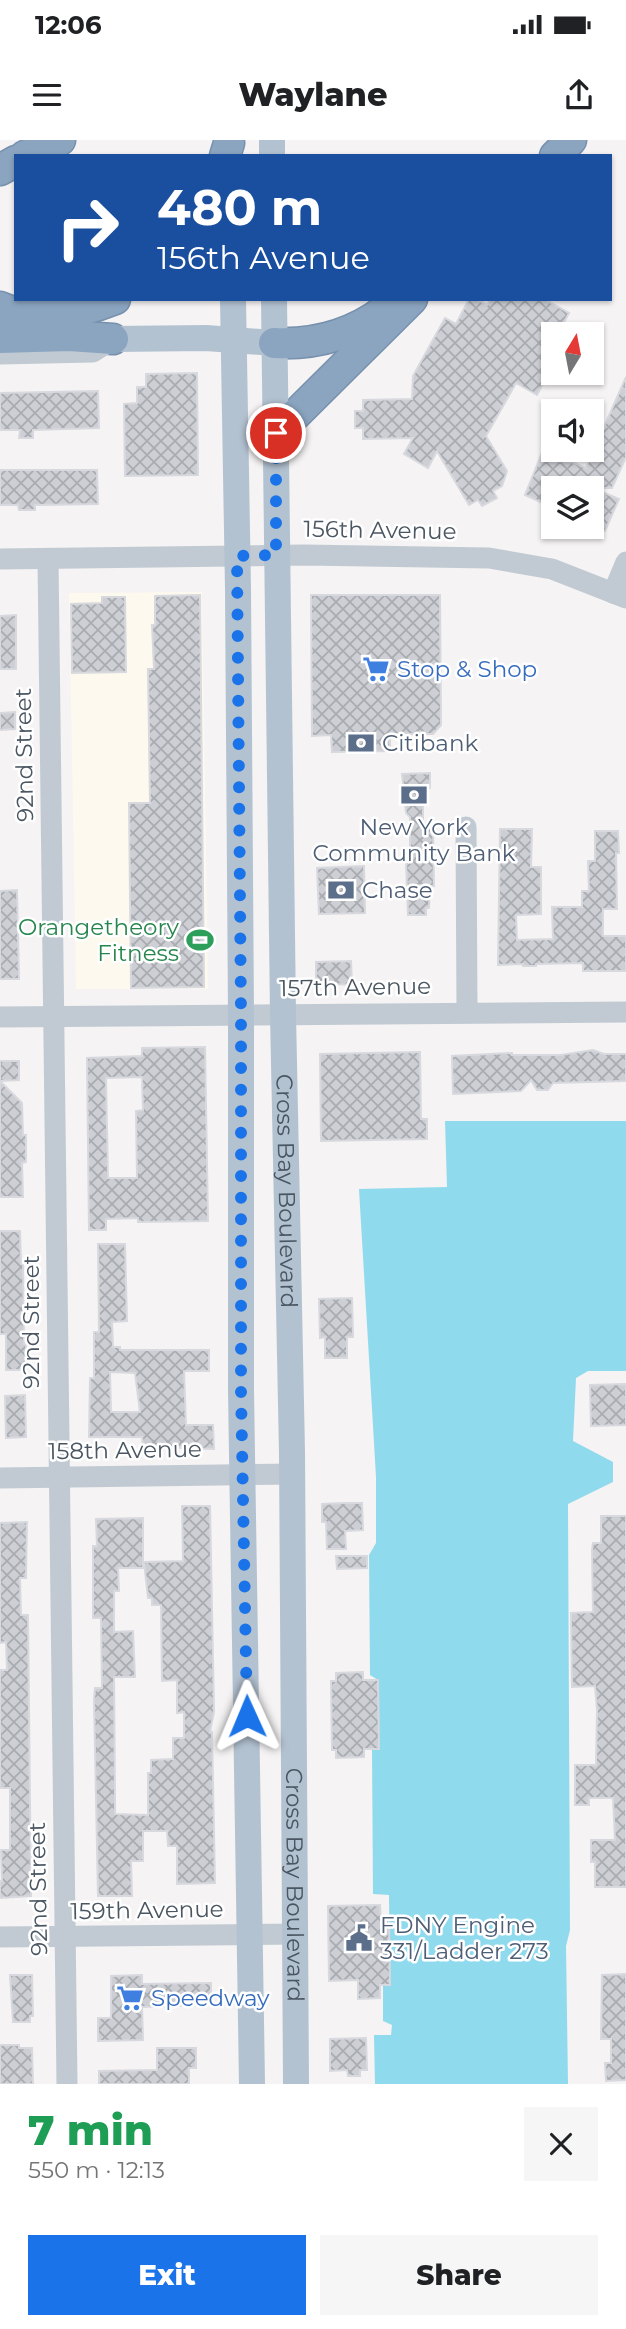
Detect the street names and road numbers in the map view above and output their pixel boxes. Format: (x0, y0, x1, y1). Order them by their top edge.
street label: 156th Avenue (303, 515, 457, 545)
street label: 92nd Street (9, 688, 39, 822)
street label: 157th Avenue (279, 972, 431, 1002)
street label: Cross Bay Boulevard (270, 1073, 303, 1308)
street label: 92nd Street (17, 1255, 45, 1389)
street label: 158th Avenue (48, 1435, 202, 1465)
street label: Cross Bay Boulevard (280, 1768, 309, 2002)
street label: 92nd Street (23, 1822, 53, 1956)
street label: 159th Avenue (70, 1895, 224, 1925)

